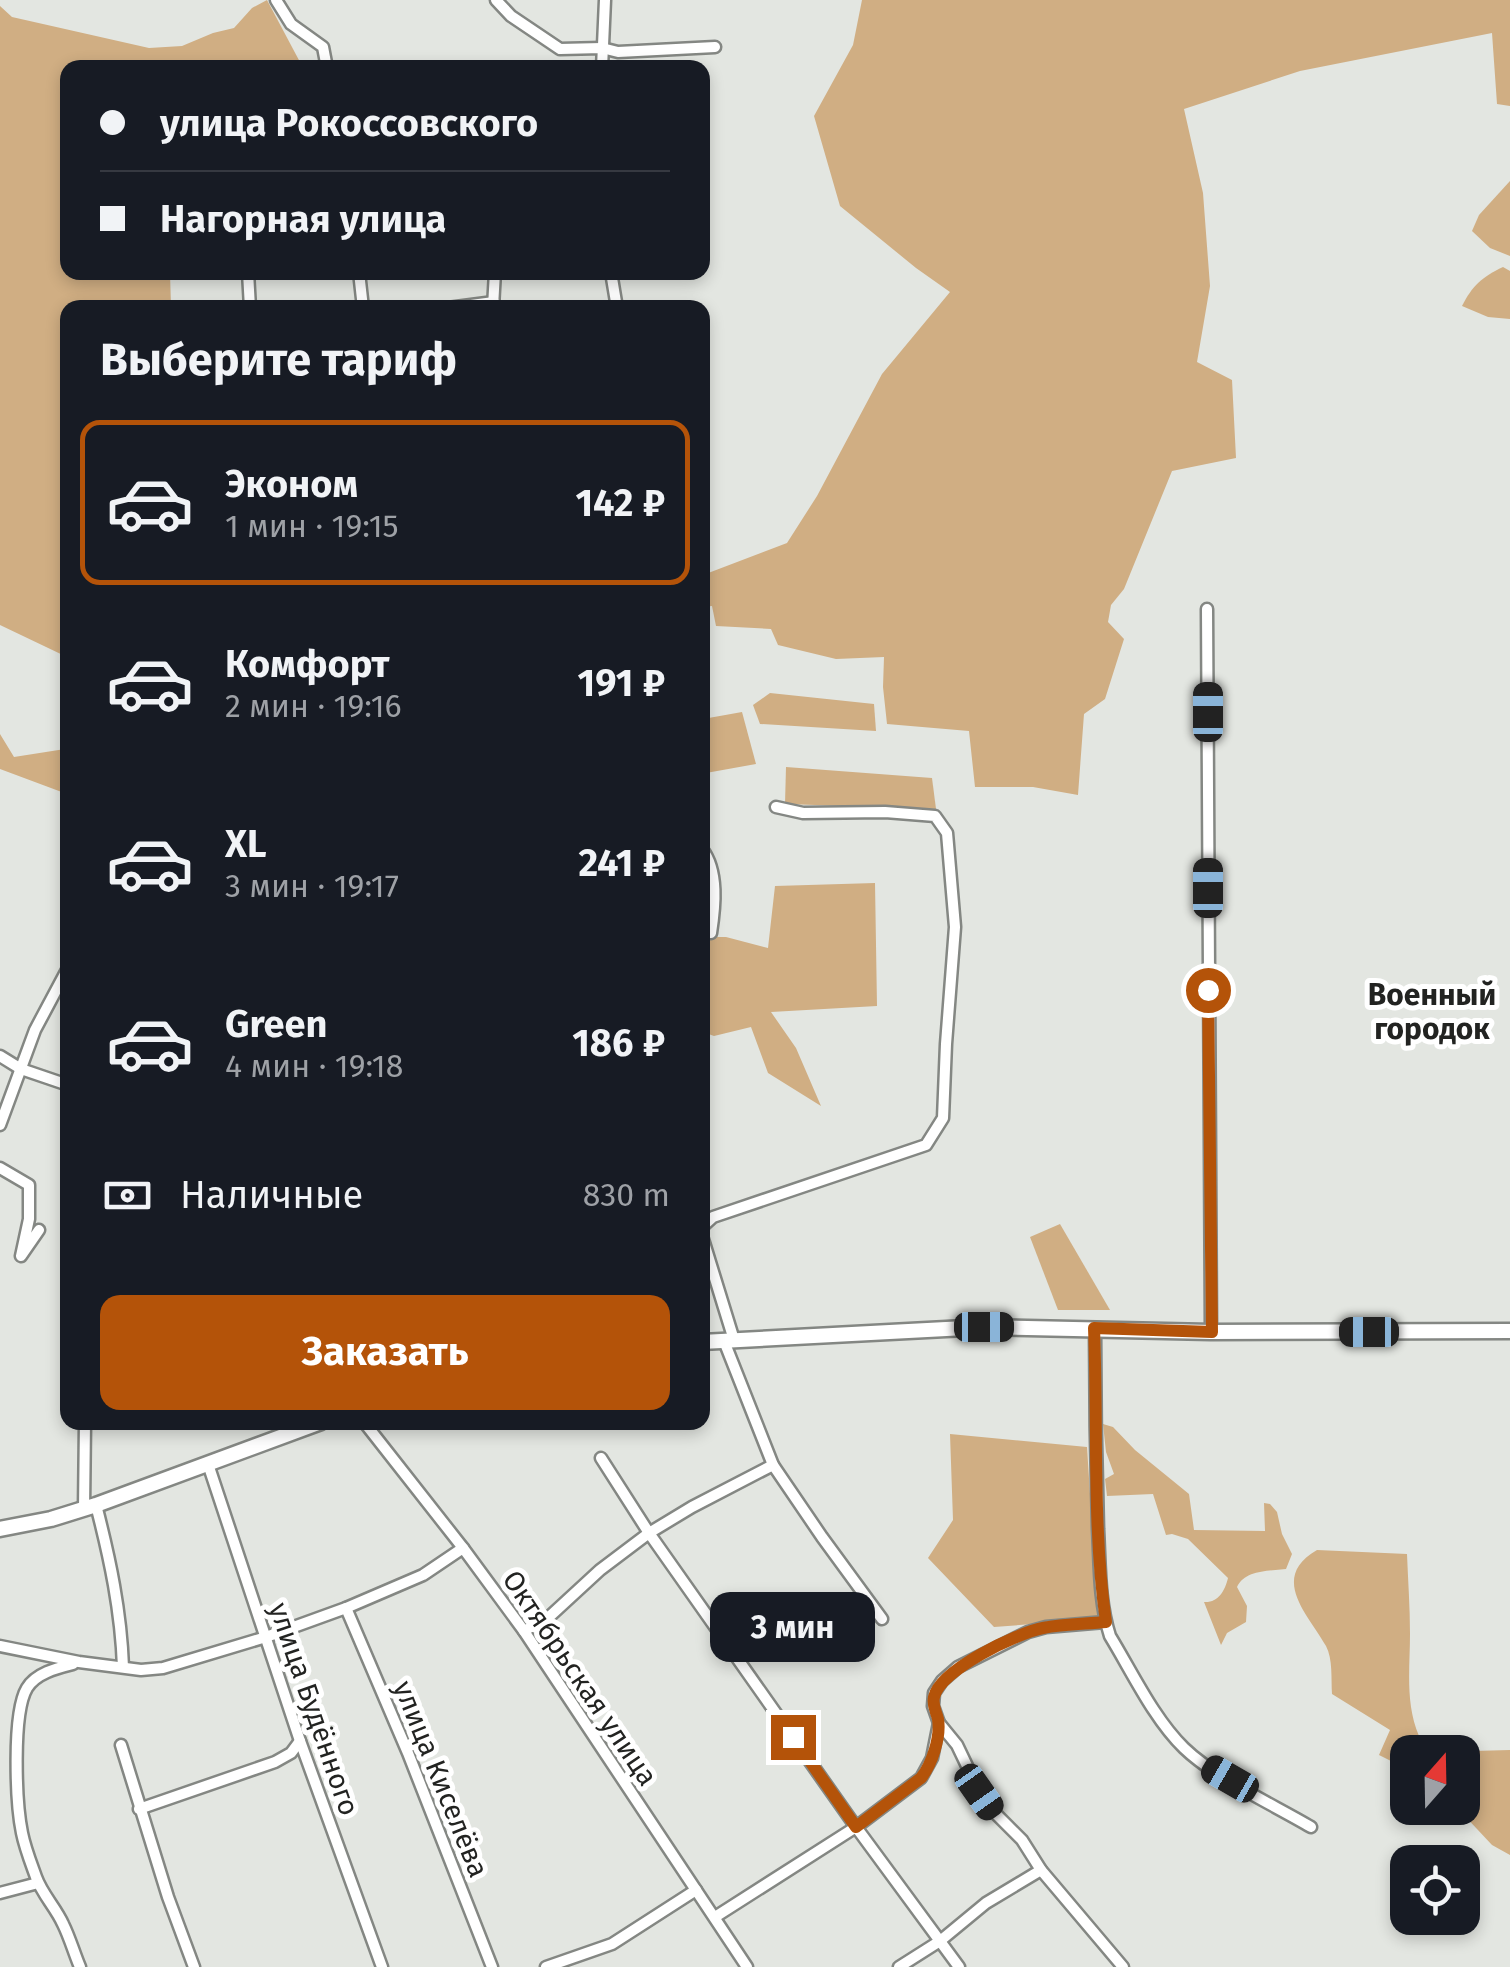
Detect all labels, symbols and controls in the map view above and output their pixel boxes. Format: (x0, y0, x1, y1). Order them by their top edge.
text: улица Рокоссовского (160, 100, 538, 146)
text: Нагорная улица (160, 196, 446, 242)
text: Выберите тариф (100, 333, 457, 387)
icon: car (105, 458, 195, 548)
text: Эконом (225, 461, 358, 507)
text: 142 ₽ (575, 480, 665, 526)
text: 1 мин · 19:15 (225, 507, 399, 545)
icon: car (105, 638, 195, 728)
text: Комфорт (225, 641, 389, 687)
text: 191 ₽ (578, 660, 665, 706)
car (1193, 682, 1223, 742)
text: 2 мин · 19:16 (225, 687, 402, 725)
icon: car (105, 818, 195, 908)
text: XL (225, 821, 267, 867)
text: 241 ₽ (578, 840, 665, 886)
car (1193, 858, 1223, 918)
text: 3 мин · 19:17 (225, 867, 399, 905)
route start (1186, 968, 1231, 1013)
district label: Военный городок (1368, 977, 1496, 1047)
icon: car (105, 998, 195, 1088)
text: Green (225, 1001, 328, 1047)
text: 186 ₽ (572, 1020, 665, 1066)
text: 4 мин · 19:18 (225, 1047, 403, 1085)
icon: cash (100, 1168, 155, 1223)
text: Наличные (180, 1172, 363, 1218)
text: 830 m (583, 1176, 670, 1214)
button: Заказать (100, 1295, 670, 1410)
car (954, 1312, 1014, 1342)
car (1339, 1317, 1399, 1347)
street label: Октябрьская улица (496, 1564, 664, 1792)
callout: 3 мин (710, 1592, 876, 1662)
street label: улица Будённого (262, 1598, 366, 1820)
text: 3 мин (751, 1608, 834, 1646)
street label: улица Киселёва (387, 1676, 495, 1882)
route end (771, 1715, 816, 1760)
north arrow (1390, 1735, 1480, 1825)
map controls (1390, 1735, 1480, 1935)
car (1197, 1751, 1263, 1807)
car (950, 1759, 1008, 1825)
button: locate (1390, 1845, 1480, 1935)

